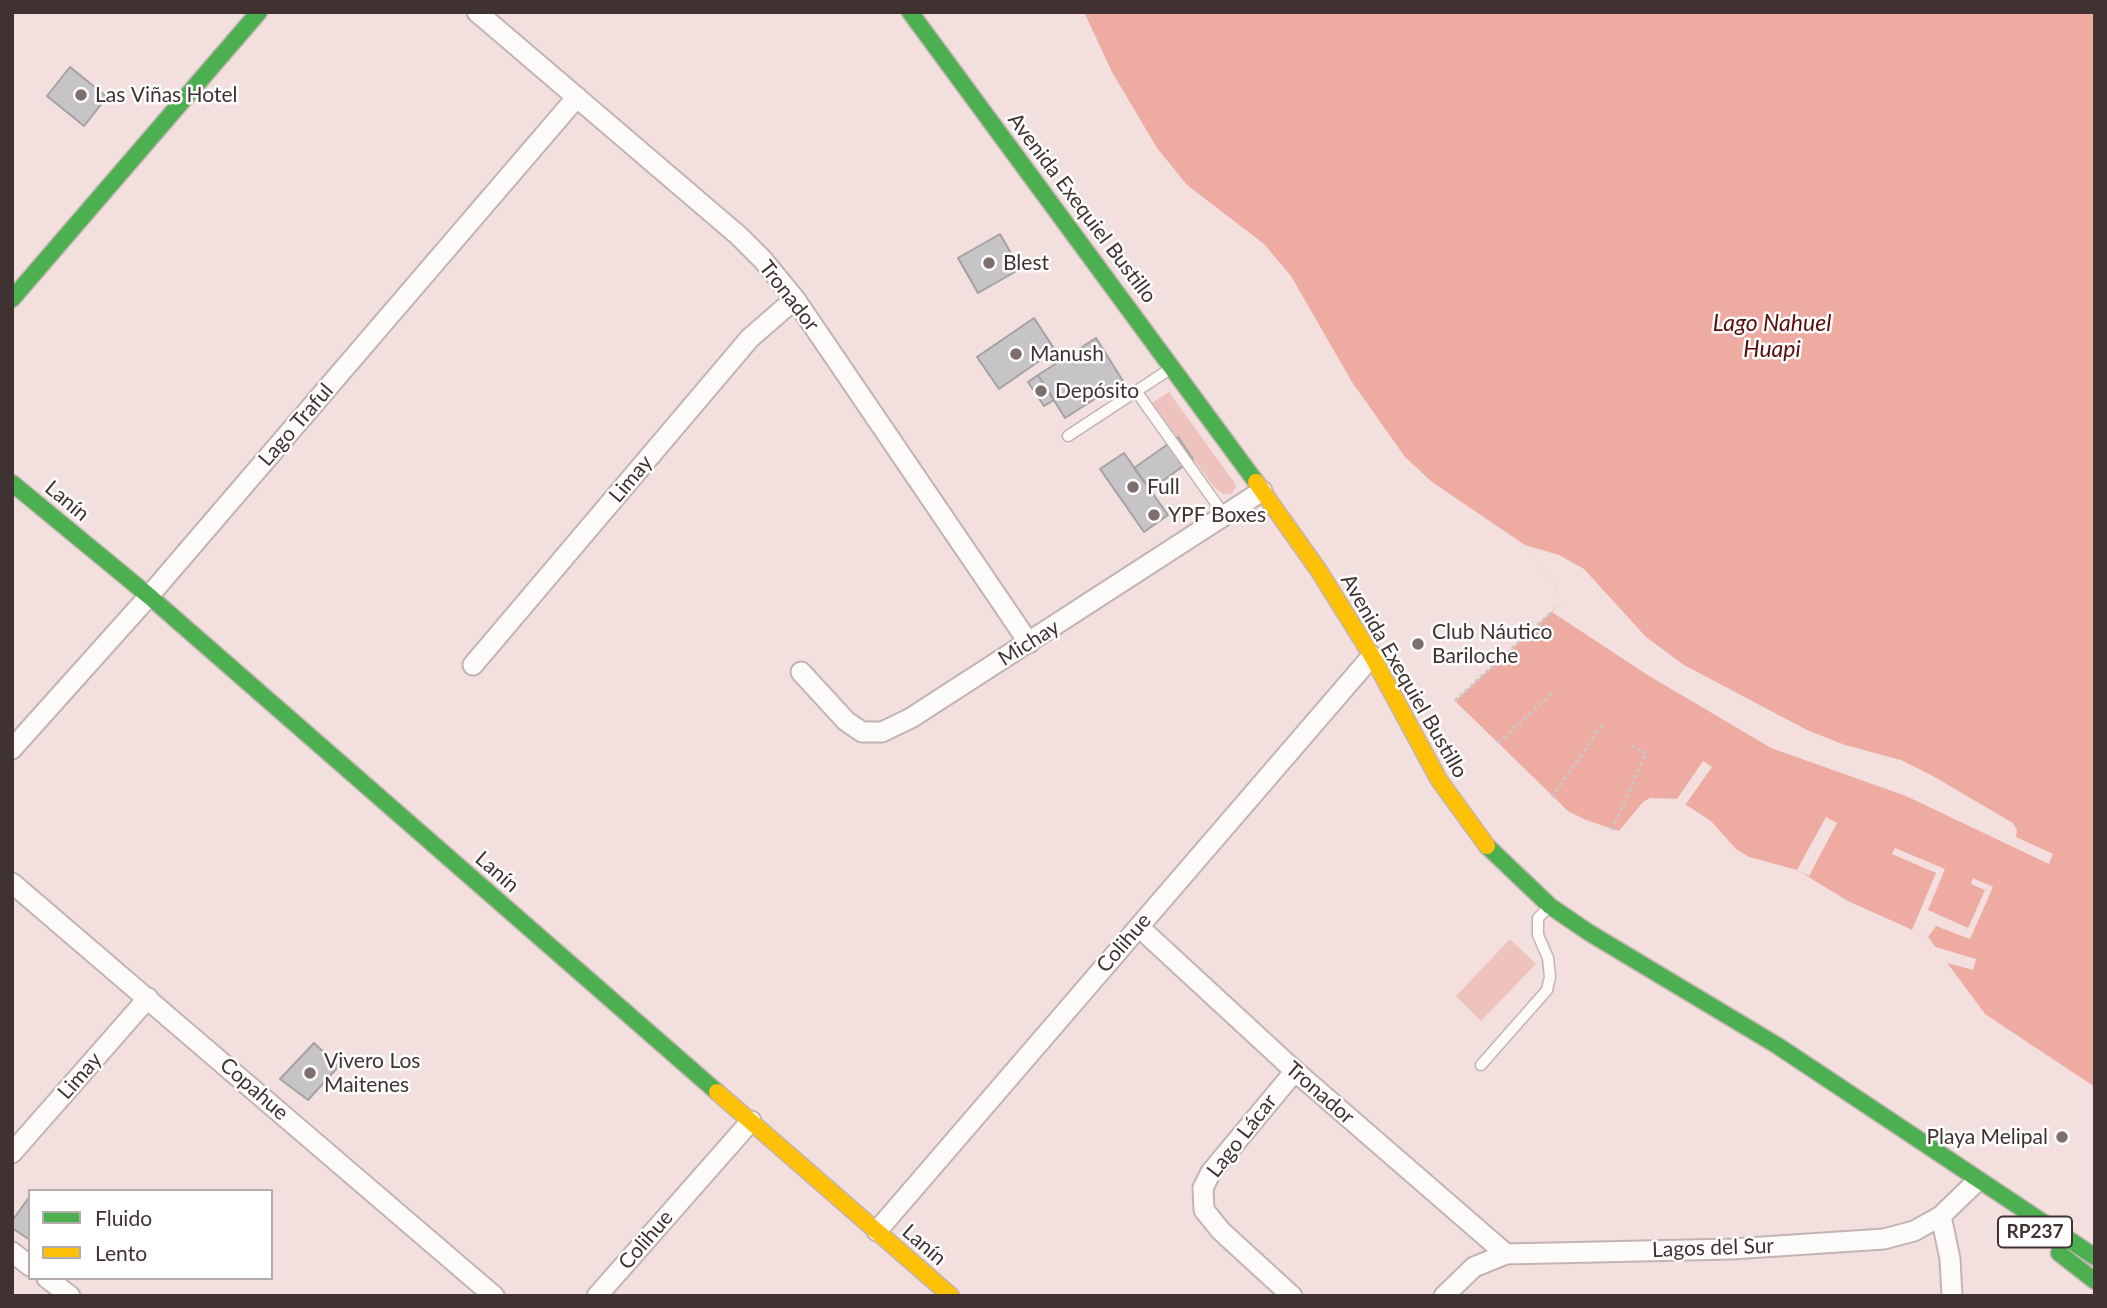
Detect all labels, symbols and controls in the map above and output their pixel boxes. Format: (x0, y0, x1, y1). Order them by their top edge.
place label: Las Viñas Hotel (95, 82, 238, 108)
marker: Las Viñas Hotel (73, 87, 89, 103)
street label: Avenida Exequiel Bustillo (1002, 108, 1162, 308)
place label: Blest (1003, 250, 1049, 276)
marker: Blest (981, 255, 997, 271)
street label: Tronador (754, 256, 824, 336)
water label: Lago Nahuel Huapi (1713, 310, 1831, 364)
place label: Manush (1030, 341, 1104, 367)
marker: Manush (1008, 346, 1024, 362)
place label: Depósito (1055, 378, 1139, 404)
street label: Lago Traful (253, 379, 339, 471)
marker: Depósito (1033, 383, 1049, 399)
street label: Limay (604, 450, 658, 508)
place label: Full (1147, 474, 1180, 500)
street label: Lanín (40, 475, 94, 527)
marker: Full (1125, 479, 1141, 495)
place label: YPF Boxes (1168, 502, 1266, 528)
marker: YPF Boxes (1146, 507, 1162, 523)
street label: Avenida Exequiel Bustillo (1335, 570, 1473, 782)
street label: Michay (994, 615, 1064, 671)
place label: Club Náutico Bariloche (1432, 619, 1552, 669)
marker: Club Náutico Bariloche (1410, 636, 1426, 652)
street label: Lanín (470, 846, 524, 898)
street label: Colihue (1091, 908, 1157, 978)
street label: Limay (53, 1047, 107, 1105)
place label: Vivero Los Maitenes (324, 1048, 420, 1098)
street label: Copahue (215, 1052, 293, 1126)
street label: Tronador (1281, 1056, 1359, 1130)
marker: Vivero Los Maitenes (302, 1065, 318, 1081)
street label: Lago Lácar (1202, 1089, 1282, 1183)
place label: Playa Melipal (1926, 1124, 2048, 1150)
marker: Playa Melipal (2054, 1129, 2070, 1145)
legend (28, 1189, 273, 1280)
text: Fluido (95, 1205, 152, 1230)
street label: Colihue (613, 1205, 679, 1275)
road number: RP237 (1998, 1216, 2072, 1248)
street label: Lanín (897, 1219, 951, 1271)
street label: Lagos del Sur (1652, 1233, 1774, 1263)
text: Lento (95, 1240, 147, 1265)

